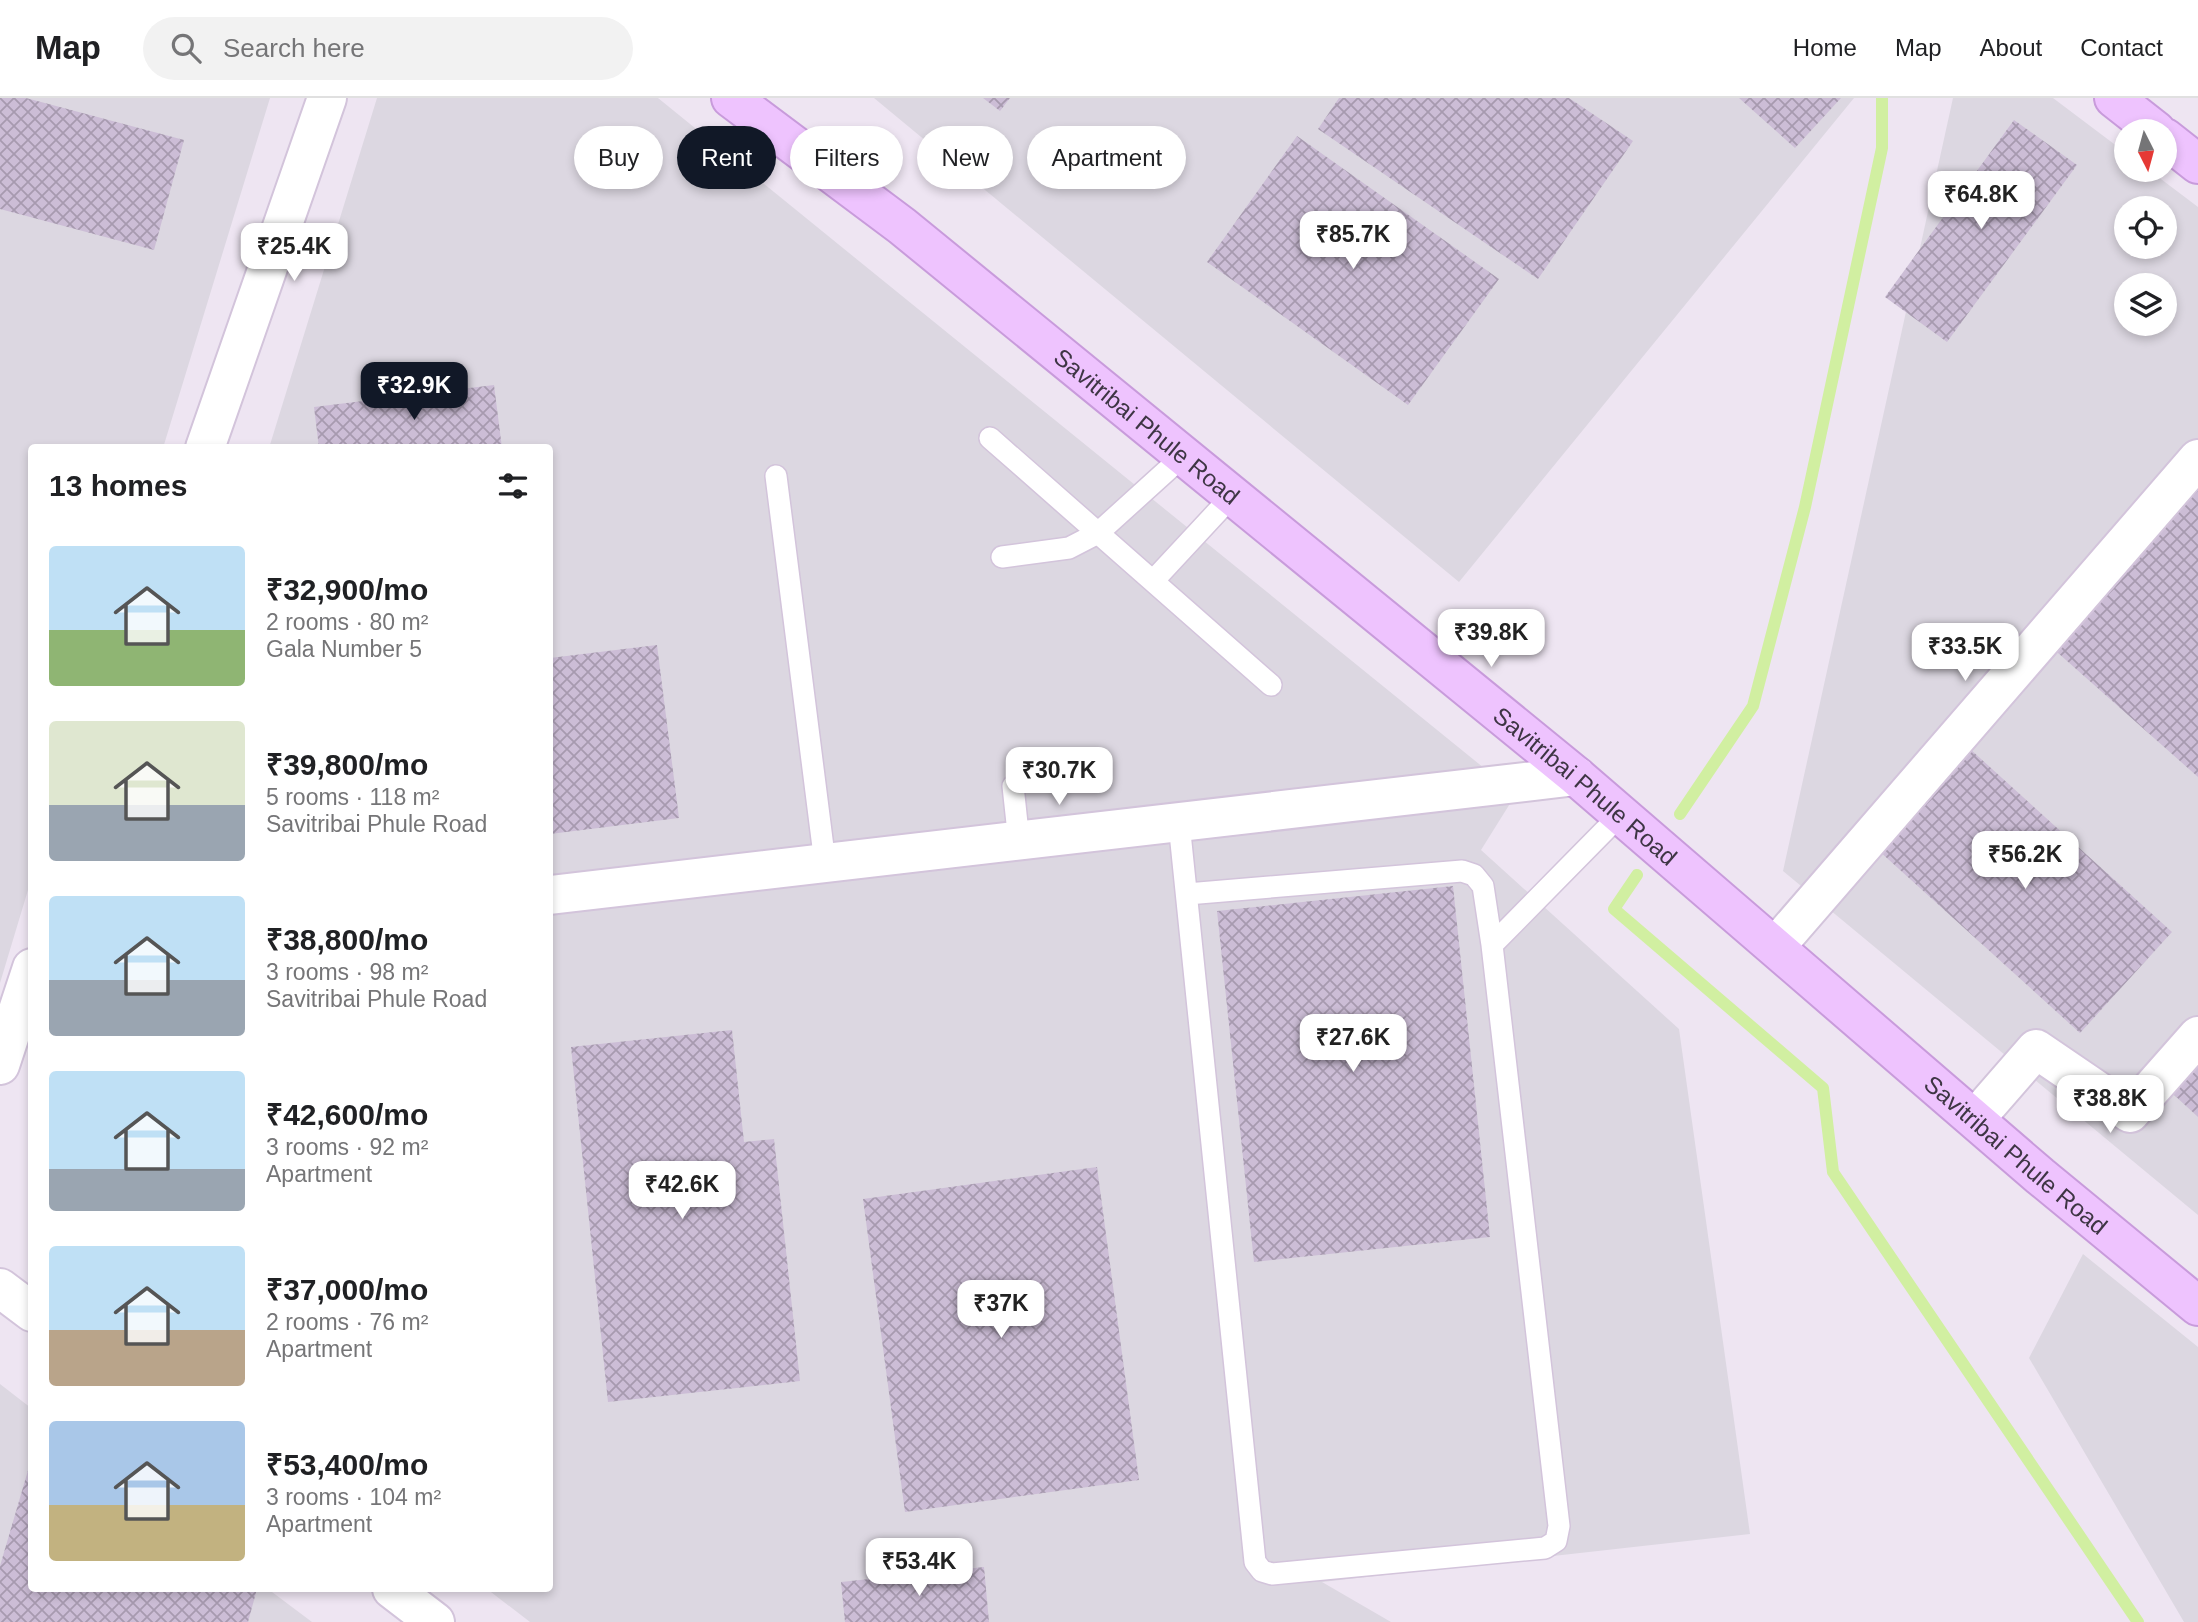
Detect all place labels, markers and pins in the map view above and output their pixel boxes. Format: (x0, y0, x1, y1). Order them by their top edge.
pin: ₹64.8K (1924, 172, 2038, 231)
pin: ₹85.7K (1296, 212, 1410, 271)
pin: ₹25.4K (237, 223, 351, 283)
pin: ₹32.9K (357, 362, 471, 422)
pin: ₹39.8K (1434, 610, 1548, 669)
pin: ₹33.5K (1908, 624, 2022, 683)
pin: ₹30.7K (1002, 748, 1116, 807)
pin: ₹56.2K (1968, 832, 2082, 891)
pin: ₹27.6K (1296, 1014, 1410, 1074)
pin: ₹38.8K (2053, 1076, 2167, 1135)
pin: ₹42.6K (625, 1162, 739, 1221)
pin: ₹37K (960, 1280, 1042, 1340)
pin: ₹53.4K (862, 1538, 976, 1598)

